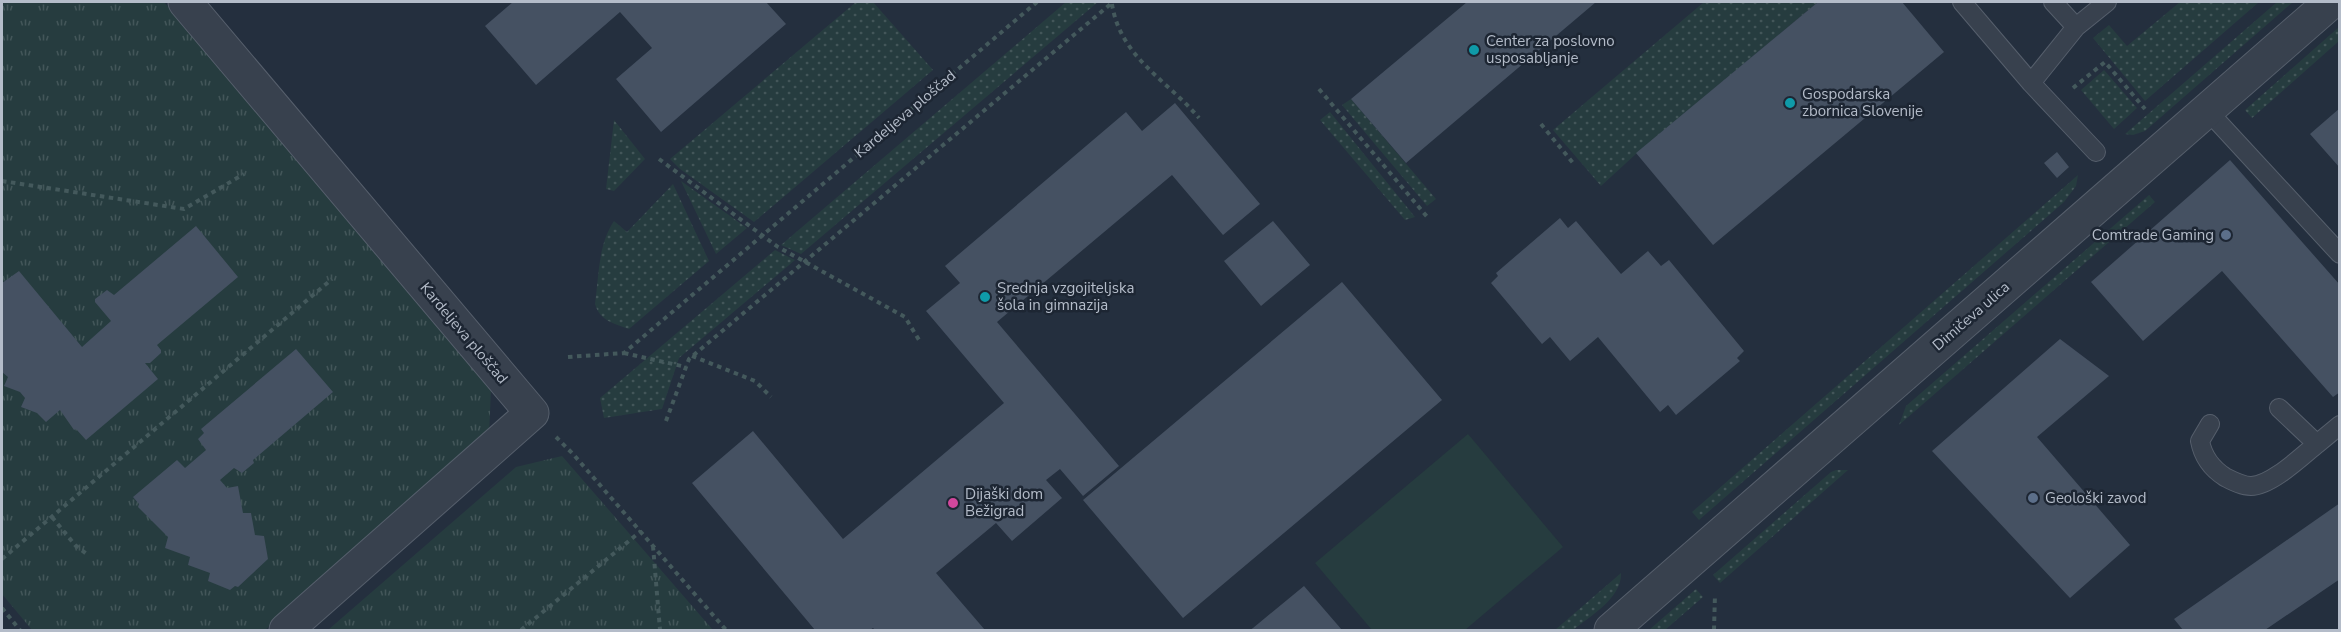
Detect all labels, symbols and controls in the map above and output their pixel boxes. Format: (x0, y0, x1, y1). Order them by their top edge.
place label: Center za poslovno usposabljanje (1486, 31, 1615, 68)
marker: Center za poslovno usposabljanje (1467, 43, 1481, 57)
street label: Kardeljeva ploščad (850, 66, 960, 162)
place label: Gospodarska zbornica Slovenije (1802, 84, 1923, 121)
marker: Gospodarska zbornica Slovenije (1783, 96, 1797, 110)
place label: Comtrade Gaming (2092, 225, 2214, 245)
marker: Comtrade Gaming (2219, 228, 2233, 242)
street label: Dimičeva ulica (1928, 277, 2014, 355)
street label: Kardeljeva ploščad (416, 278, 512, 388)
place label: Srednja vzgojiteljska šola in gimnazija (997, 278, 1134, 315)
marker: Srednja vzgojiteljska šola in gimnazija (978, 290, 992, 304)
place label: Dijaški dom Bežigrad (965, 484, 1043, 521)
place label: Geološki zavod (2045, 488, 2146, 508)
marker: Geološki zavod (2026, 491, 2040, 505)
marker: Dijaški dom Bežigrad (946, 496, 960, 510)

